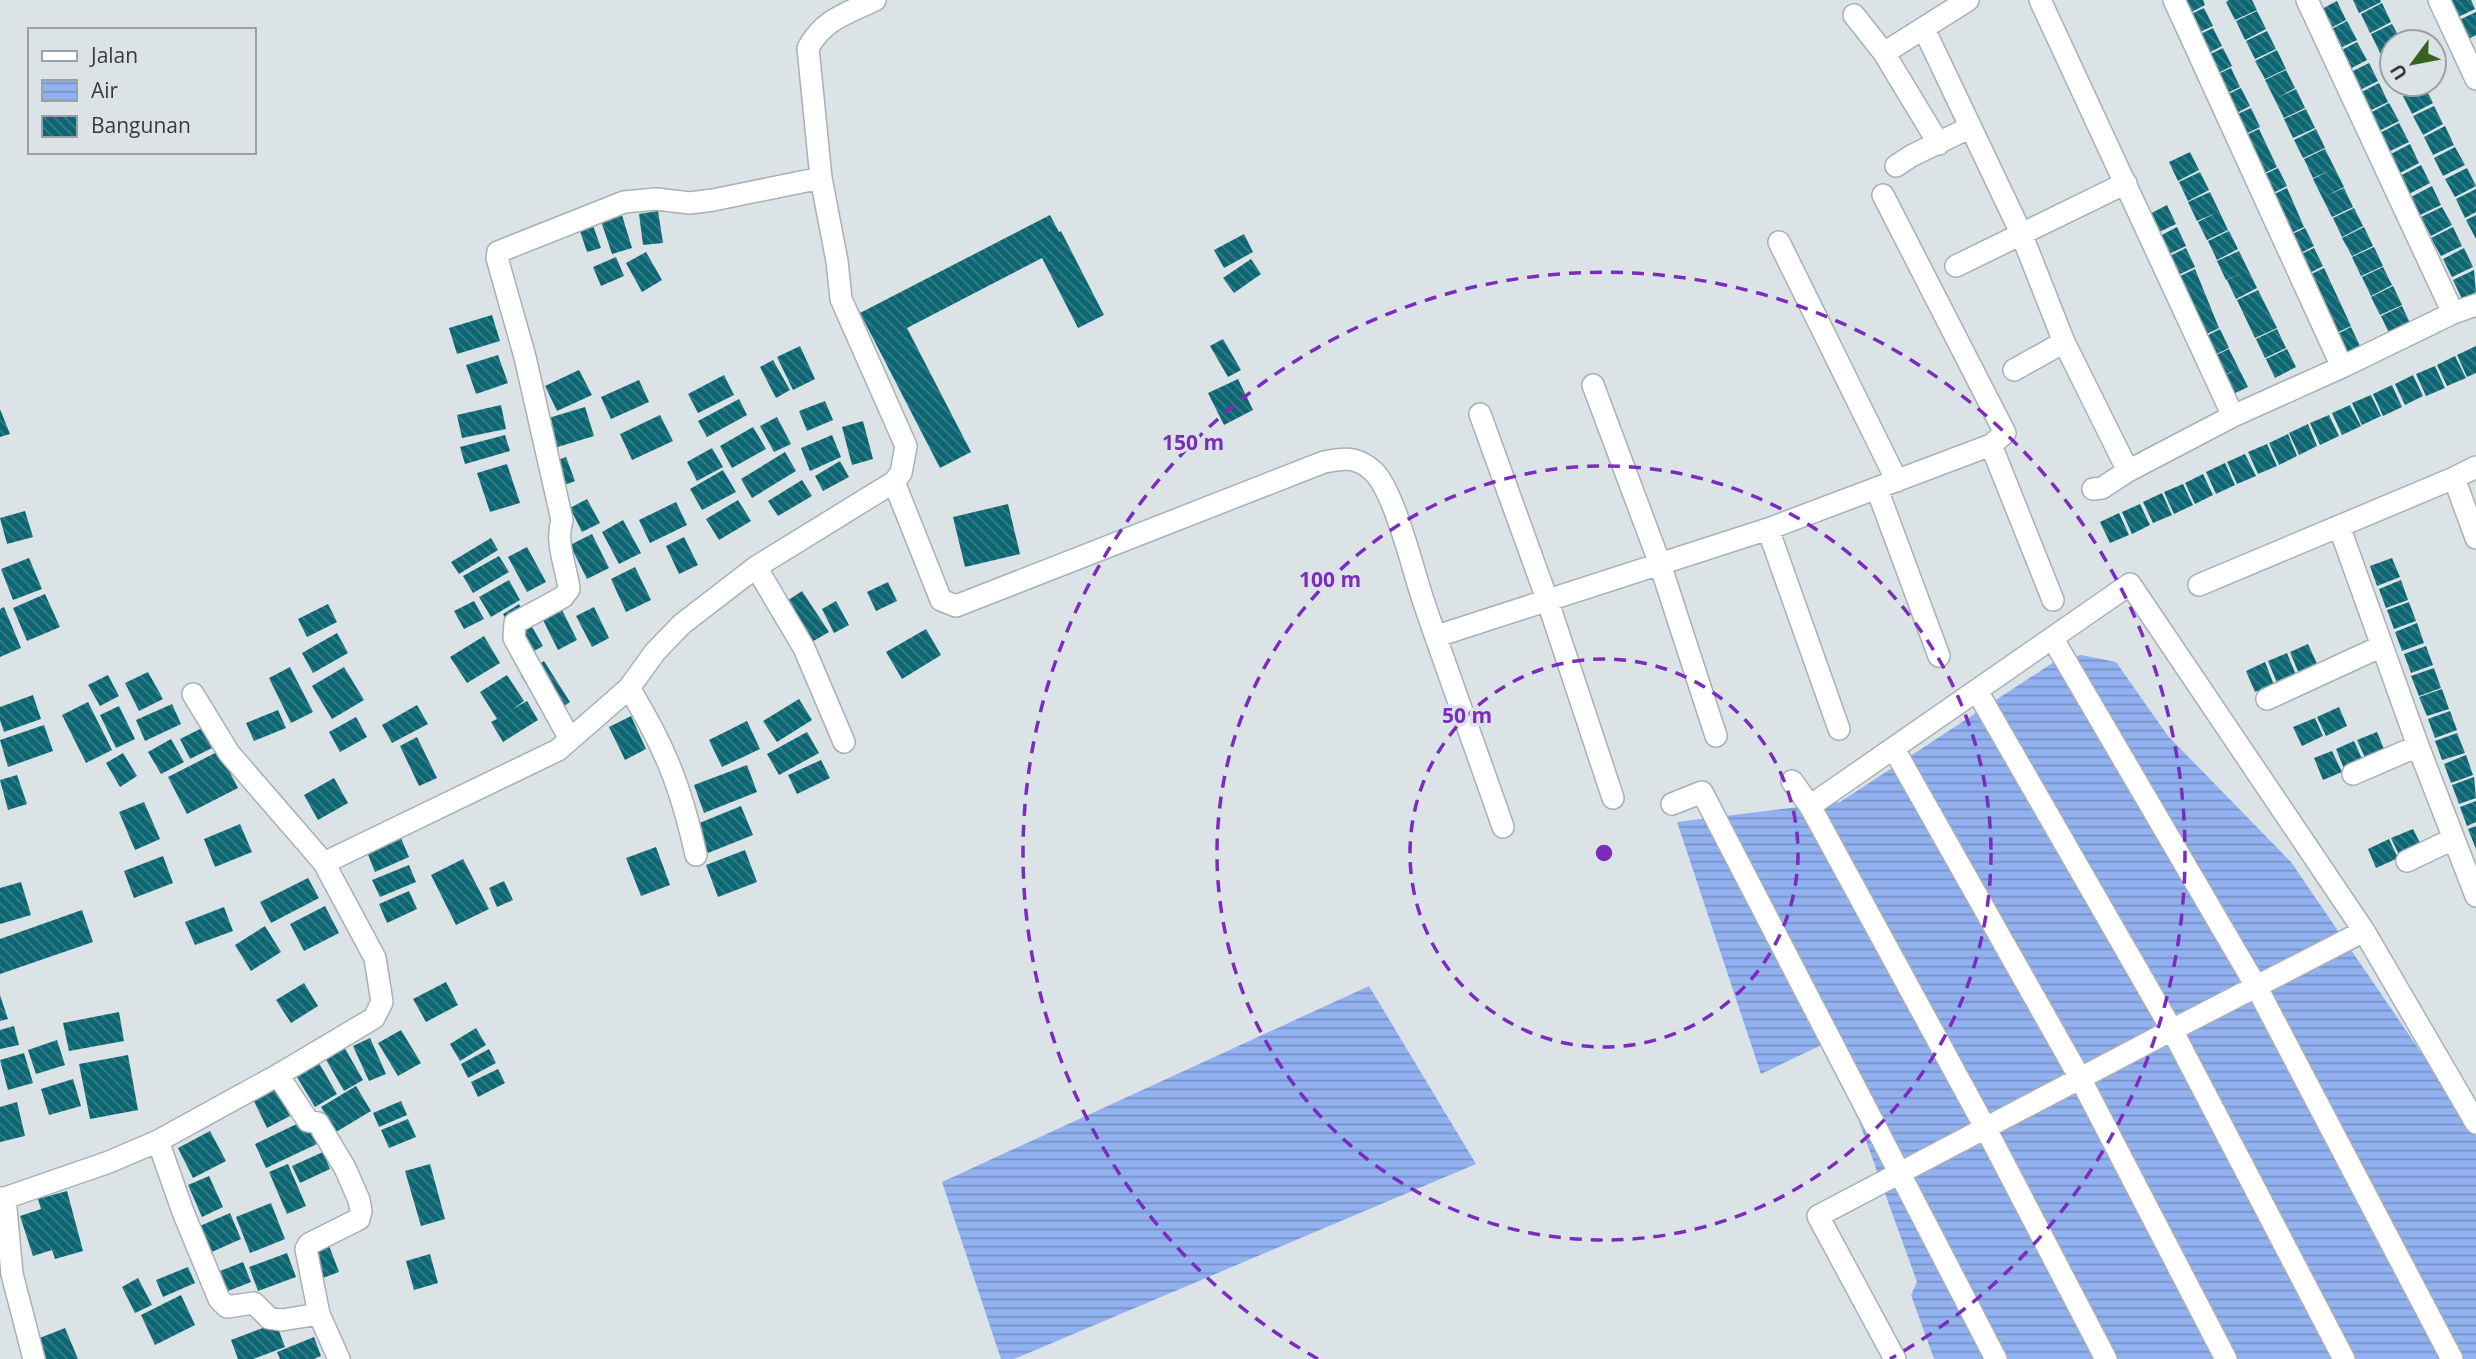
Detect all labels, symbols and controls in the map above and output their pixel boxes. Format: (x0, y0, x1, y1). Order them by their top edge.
legend (28, 28, 256, 154)
north arrow (2378, 28, 2448, 98)
text: Jalan (89, 41, 138, 69)
text: U (2384, 59, 2413, 85)
text: Air (91, 76, 119, 104)
text: Bangunan (91, 111, 191, 139)
text: 150 m (1162, 428, 1224, 456)
text: 100 m (1299, 565, 1361, 593)
text: 50 m (1442, 701, 1492, 729)
centre of rings (1592, 841, 1616, 865)

